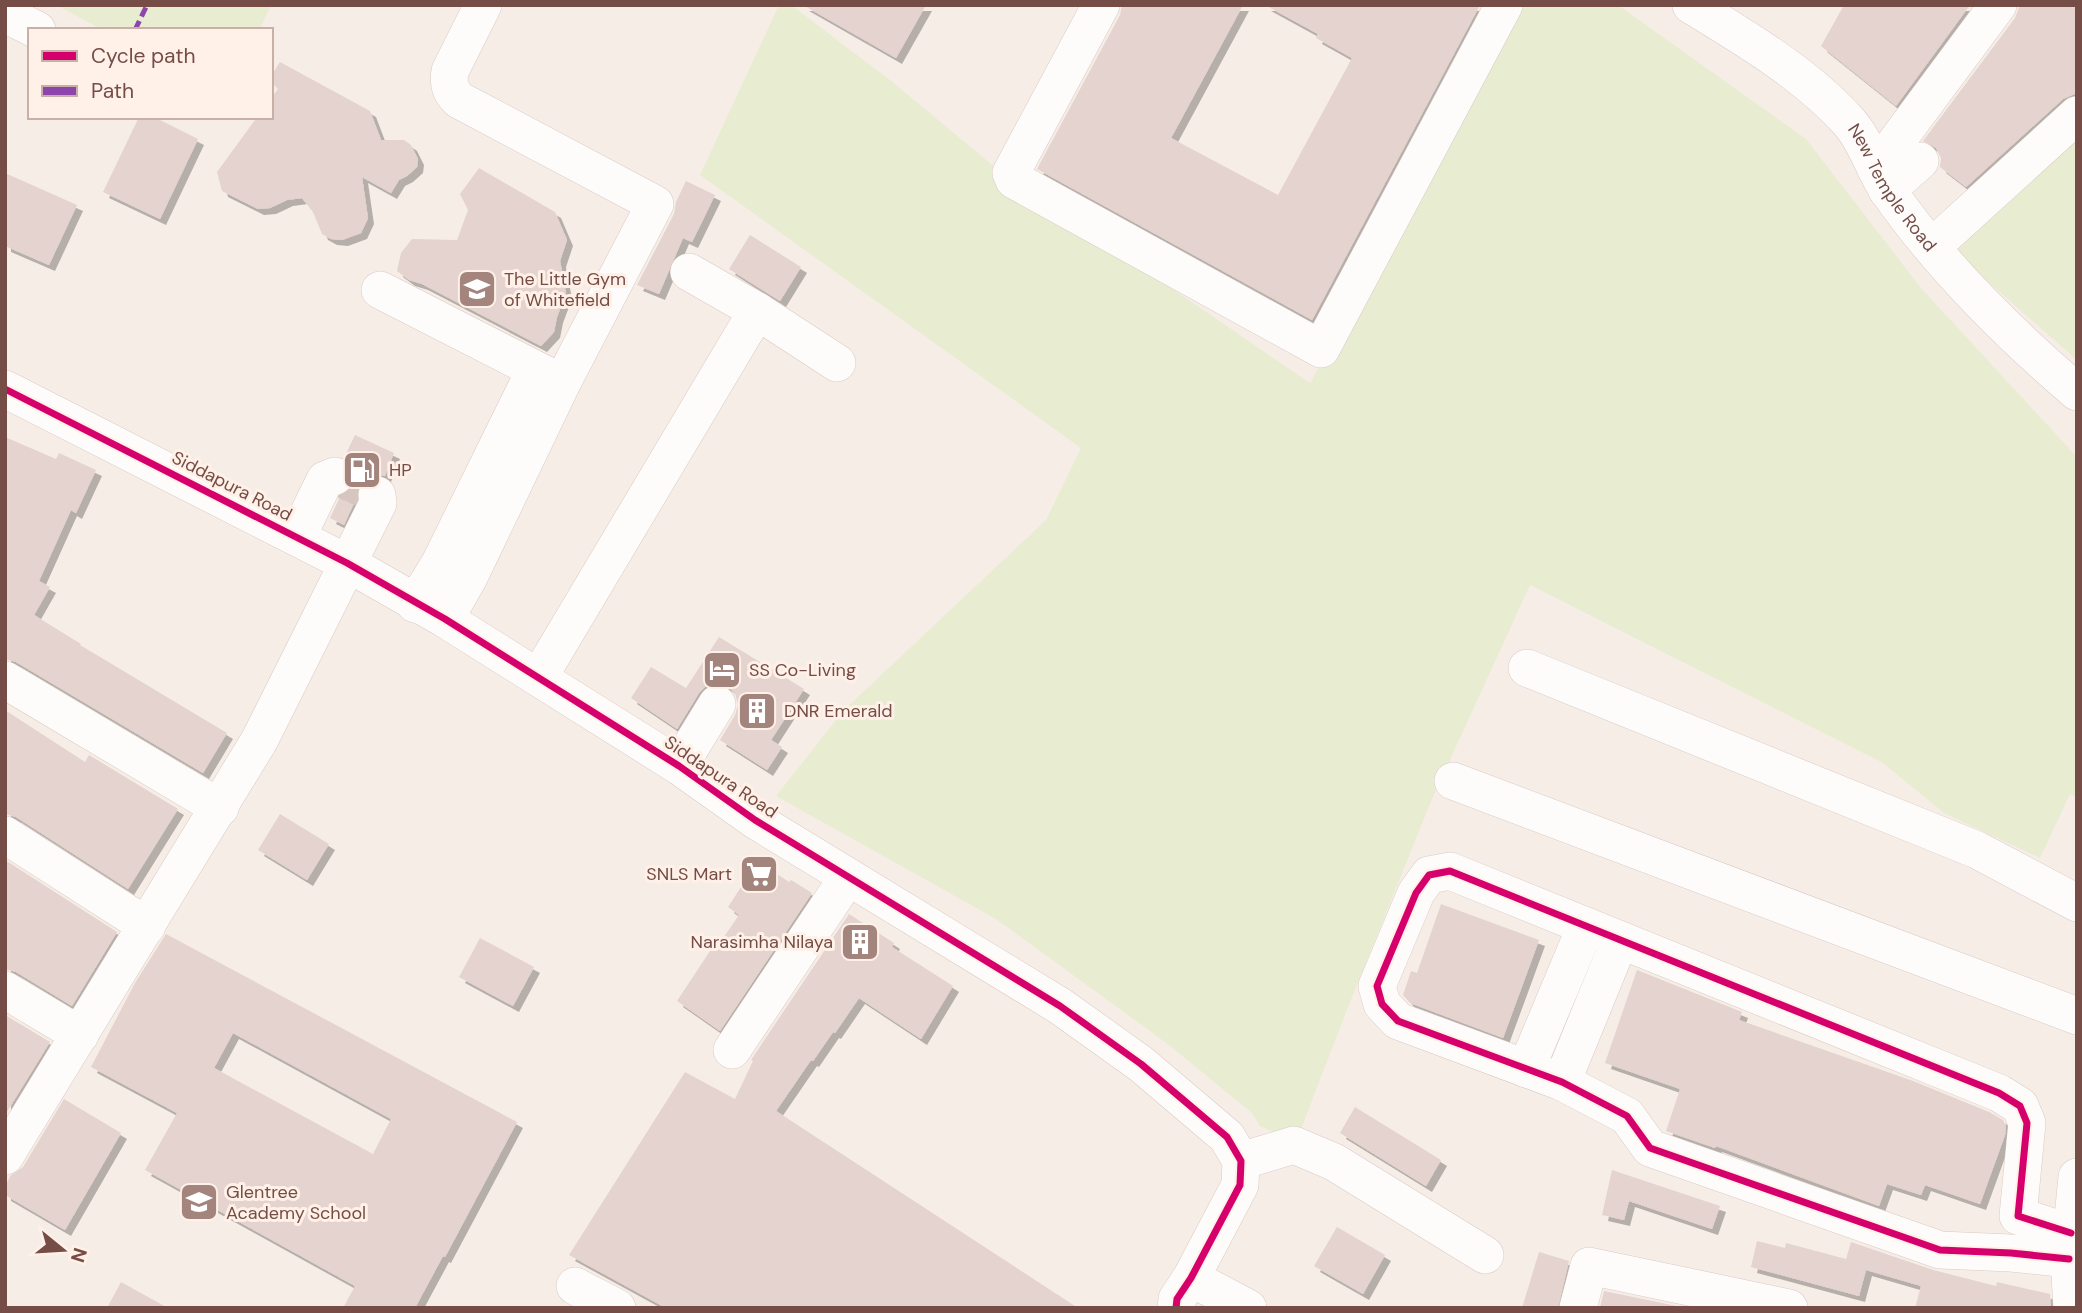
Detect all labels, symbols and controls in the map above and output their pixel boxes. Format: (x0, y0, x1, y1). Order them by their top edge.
legend (28, 28, 273, 119)
text: Cycle path (91, 42, 196, 70)
text: Path (91, 77, 134, 105)
street label: New Temple Road (1842, 119, 1942, 257)
place label: The Little Gym of Whitefield (504, 267, 626, 312)
school or university icon: The Little Gym of Whitefield (456, 268, 498, 310)
street label: Siddapura Road (168, 445, 296, 527)
fuel station icon: HP (341, 449, 383, 491)
place label: HP (389, 458, 412, 482)
hotel icon: SS Co-Living (701, 649, 743, 691)
place label: SS Co-Living (749, 658, 856, 682)
building icon: DNR Emerald (736, 690, 778, 732)
place label: DNR Emerald (784, 699, 893, 723)
street label: Siddapura Road (660, 730, 782, 824)
supermarket icon: SNLS Mart (738, 853, 780, 895)
place label: SNLS Mart (646, 862, 732, 886)
building icon: Narasimha Nilaya (839, 921, 881, 963)
place label: Narasimha Nilaya (690, 930, 833, 954)
place label: Glentree Academy School (226, 1180, 366, 1225)
school or university icon: Glentree Academy School (178, 1181, 220, 1223)
north arrow (28, 1215, 98, 1285)
text: N (65, 1245, 93, 1266)

